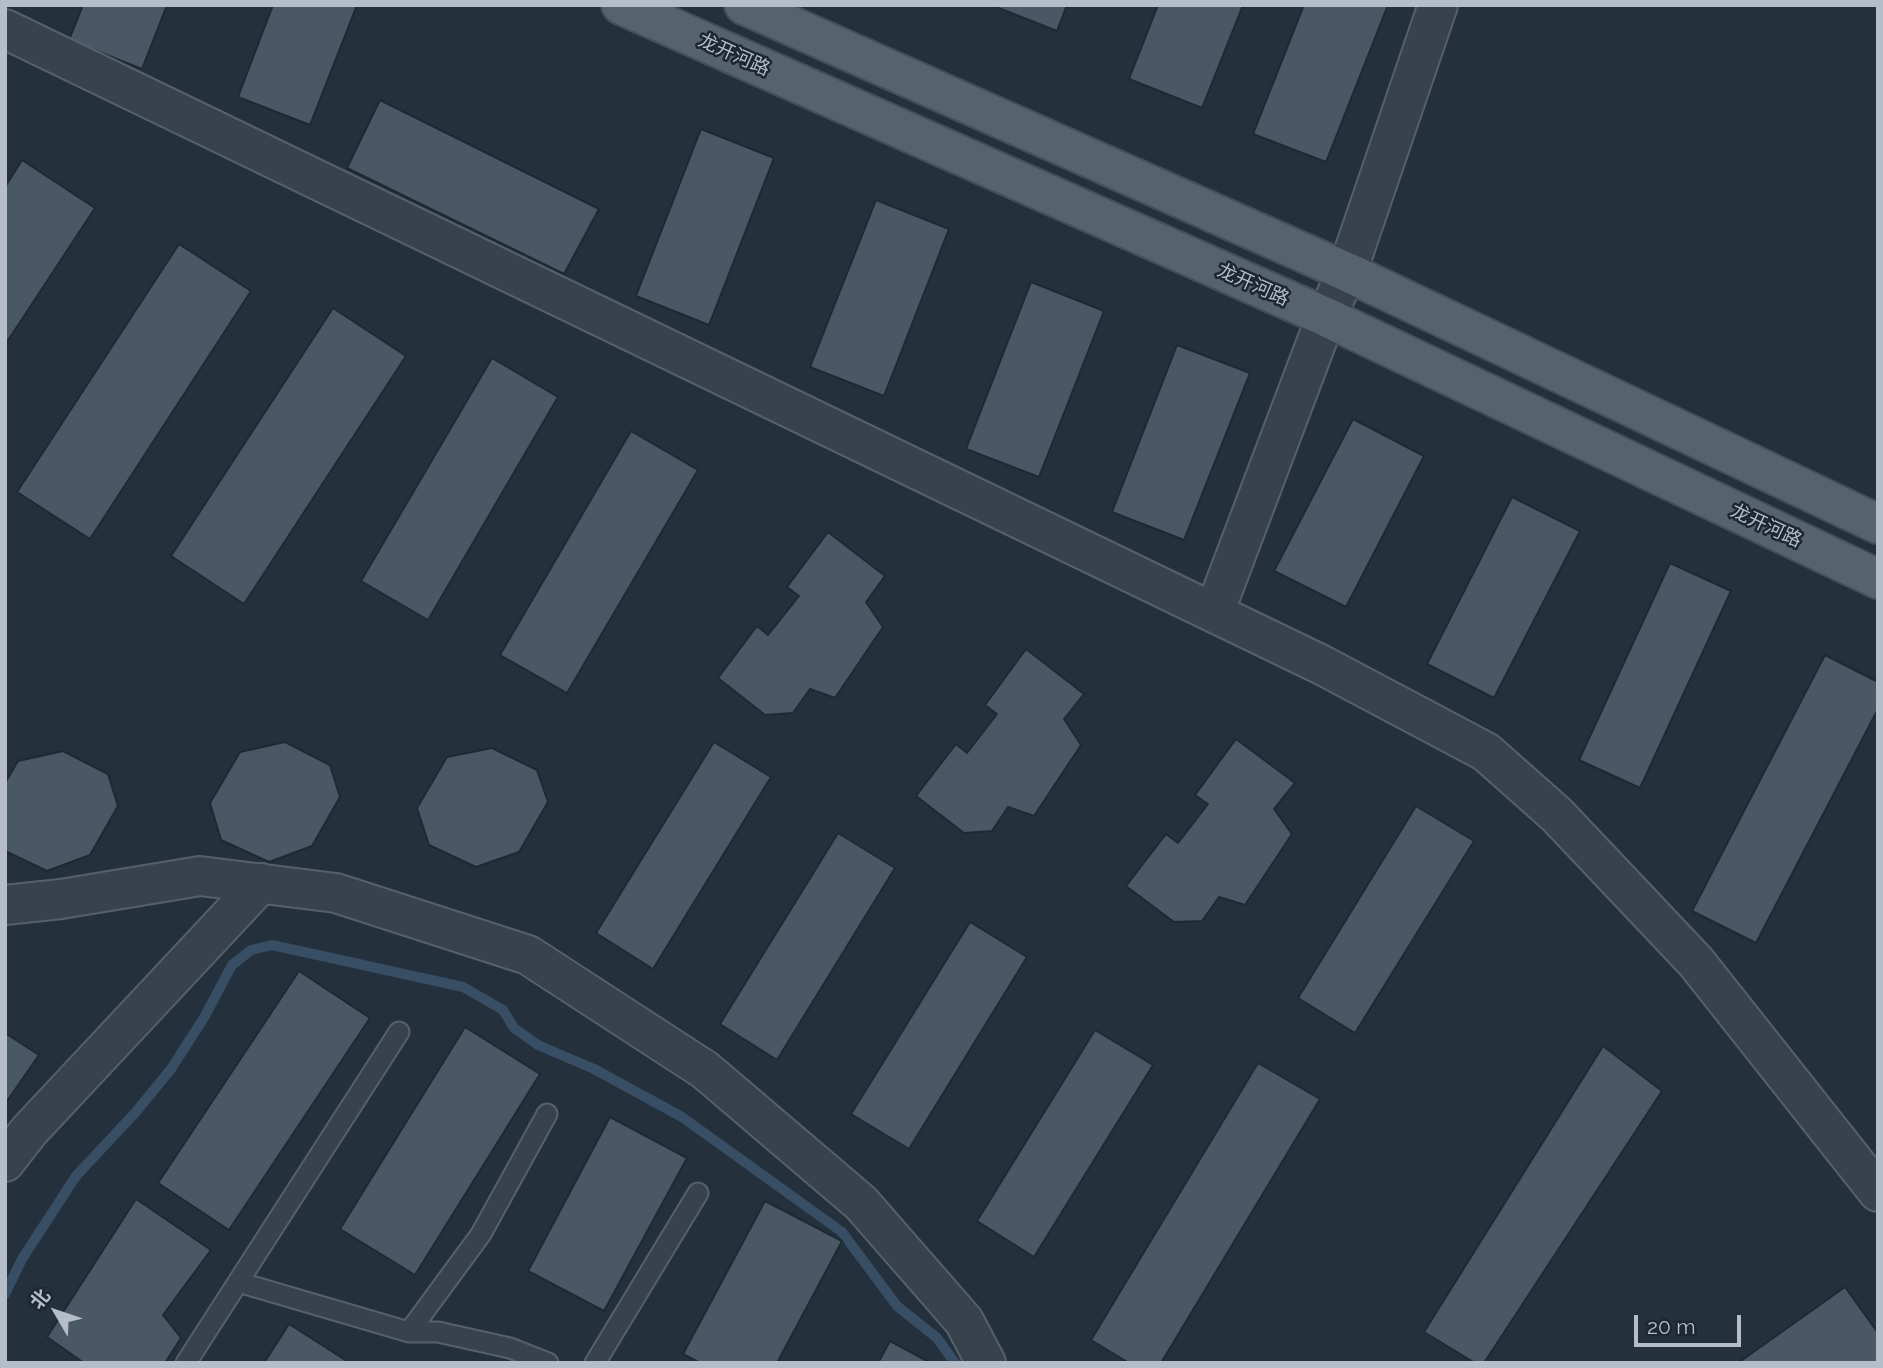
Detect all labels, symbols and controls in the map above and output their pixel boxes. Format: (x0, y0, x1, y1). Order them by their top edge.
street label: 龙开河路 (695, 29, 773, 81)
street label: 龙开河路 (1214, 259, 1292, 311)
street label: 龙开河路 (1727, 500, 1805, 552)
north arrow (21, 1277, 91, 1347)
text: 北 (25, 1284, 54, 1313)
scale bar (1638, 1302, 1745, 1346)
text: 20 m (1647, 1314, 1695, 1339)

